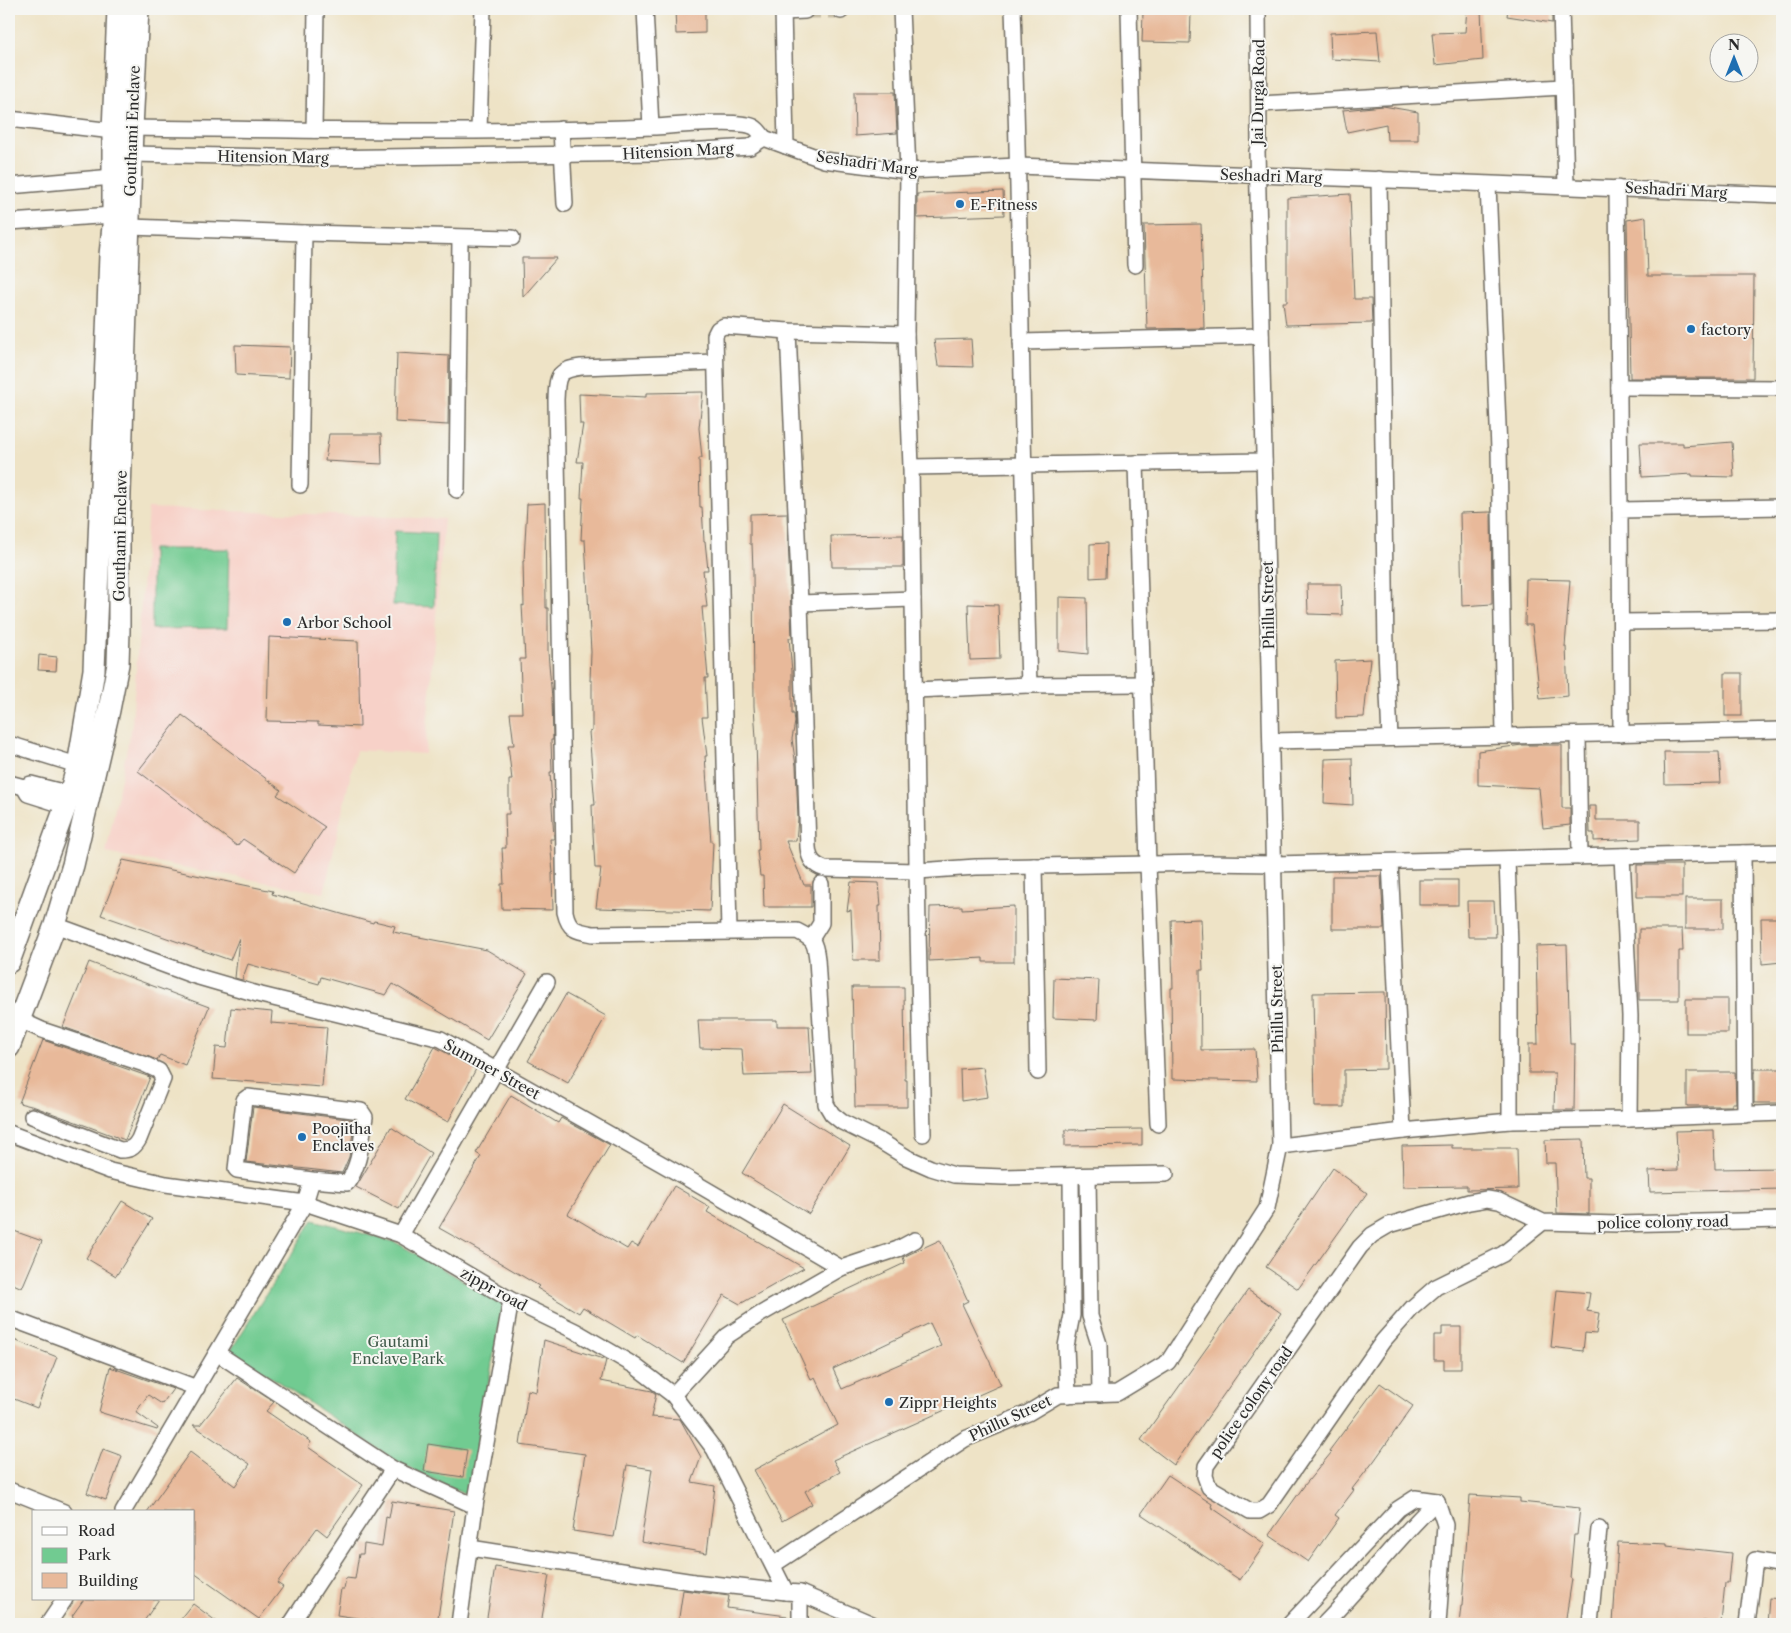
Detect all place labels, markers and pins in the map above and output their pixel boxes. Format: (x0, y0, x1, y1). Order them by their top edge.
place label: E-Fitness (970, 195, 1038, 214)
marker: E-Fitness (954, 198, 966, 210)
place label: factory (1701, 320, 1752, 339)
marker: factory (1685, 323, 1697, 335)
place label: Arbor School (296, 613, 392, 632)
marker: Arbor School (281, 616, 293, 628)
place label: Poojitha Enclaves (312, 1119, 374, 1155)
marker: Poojitha Enclaves (296, 1131, 308, 1143)
place label: Zippr Heights (899, 1393, 997, 1412)
marker: Zippr Heights (883, 1396, 895, 1408)

